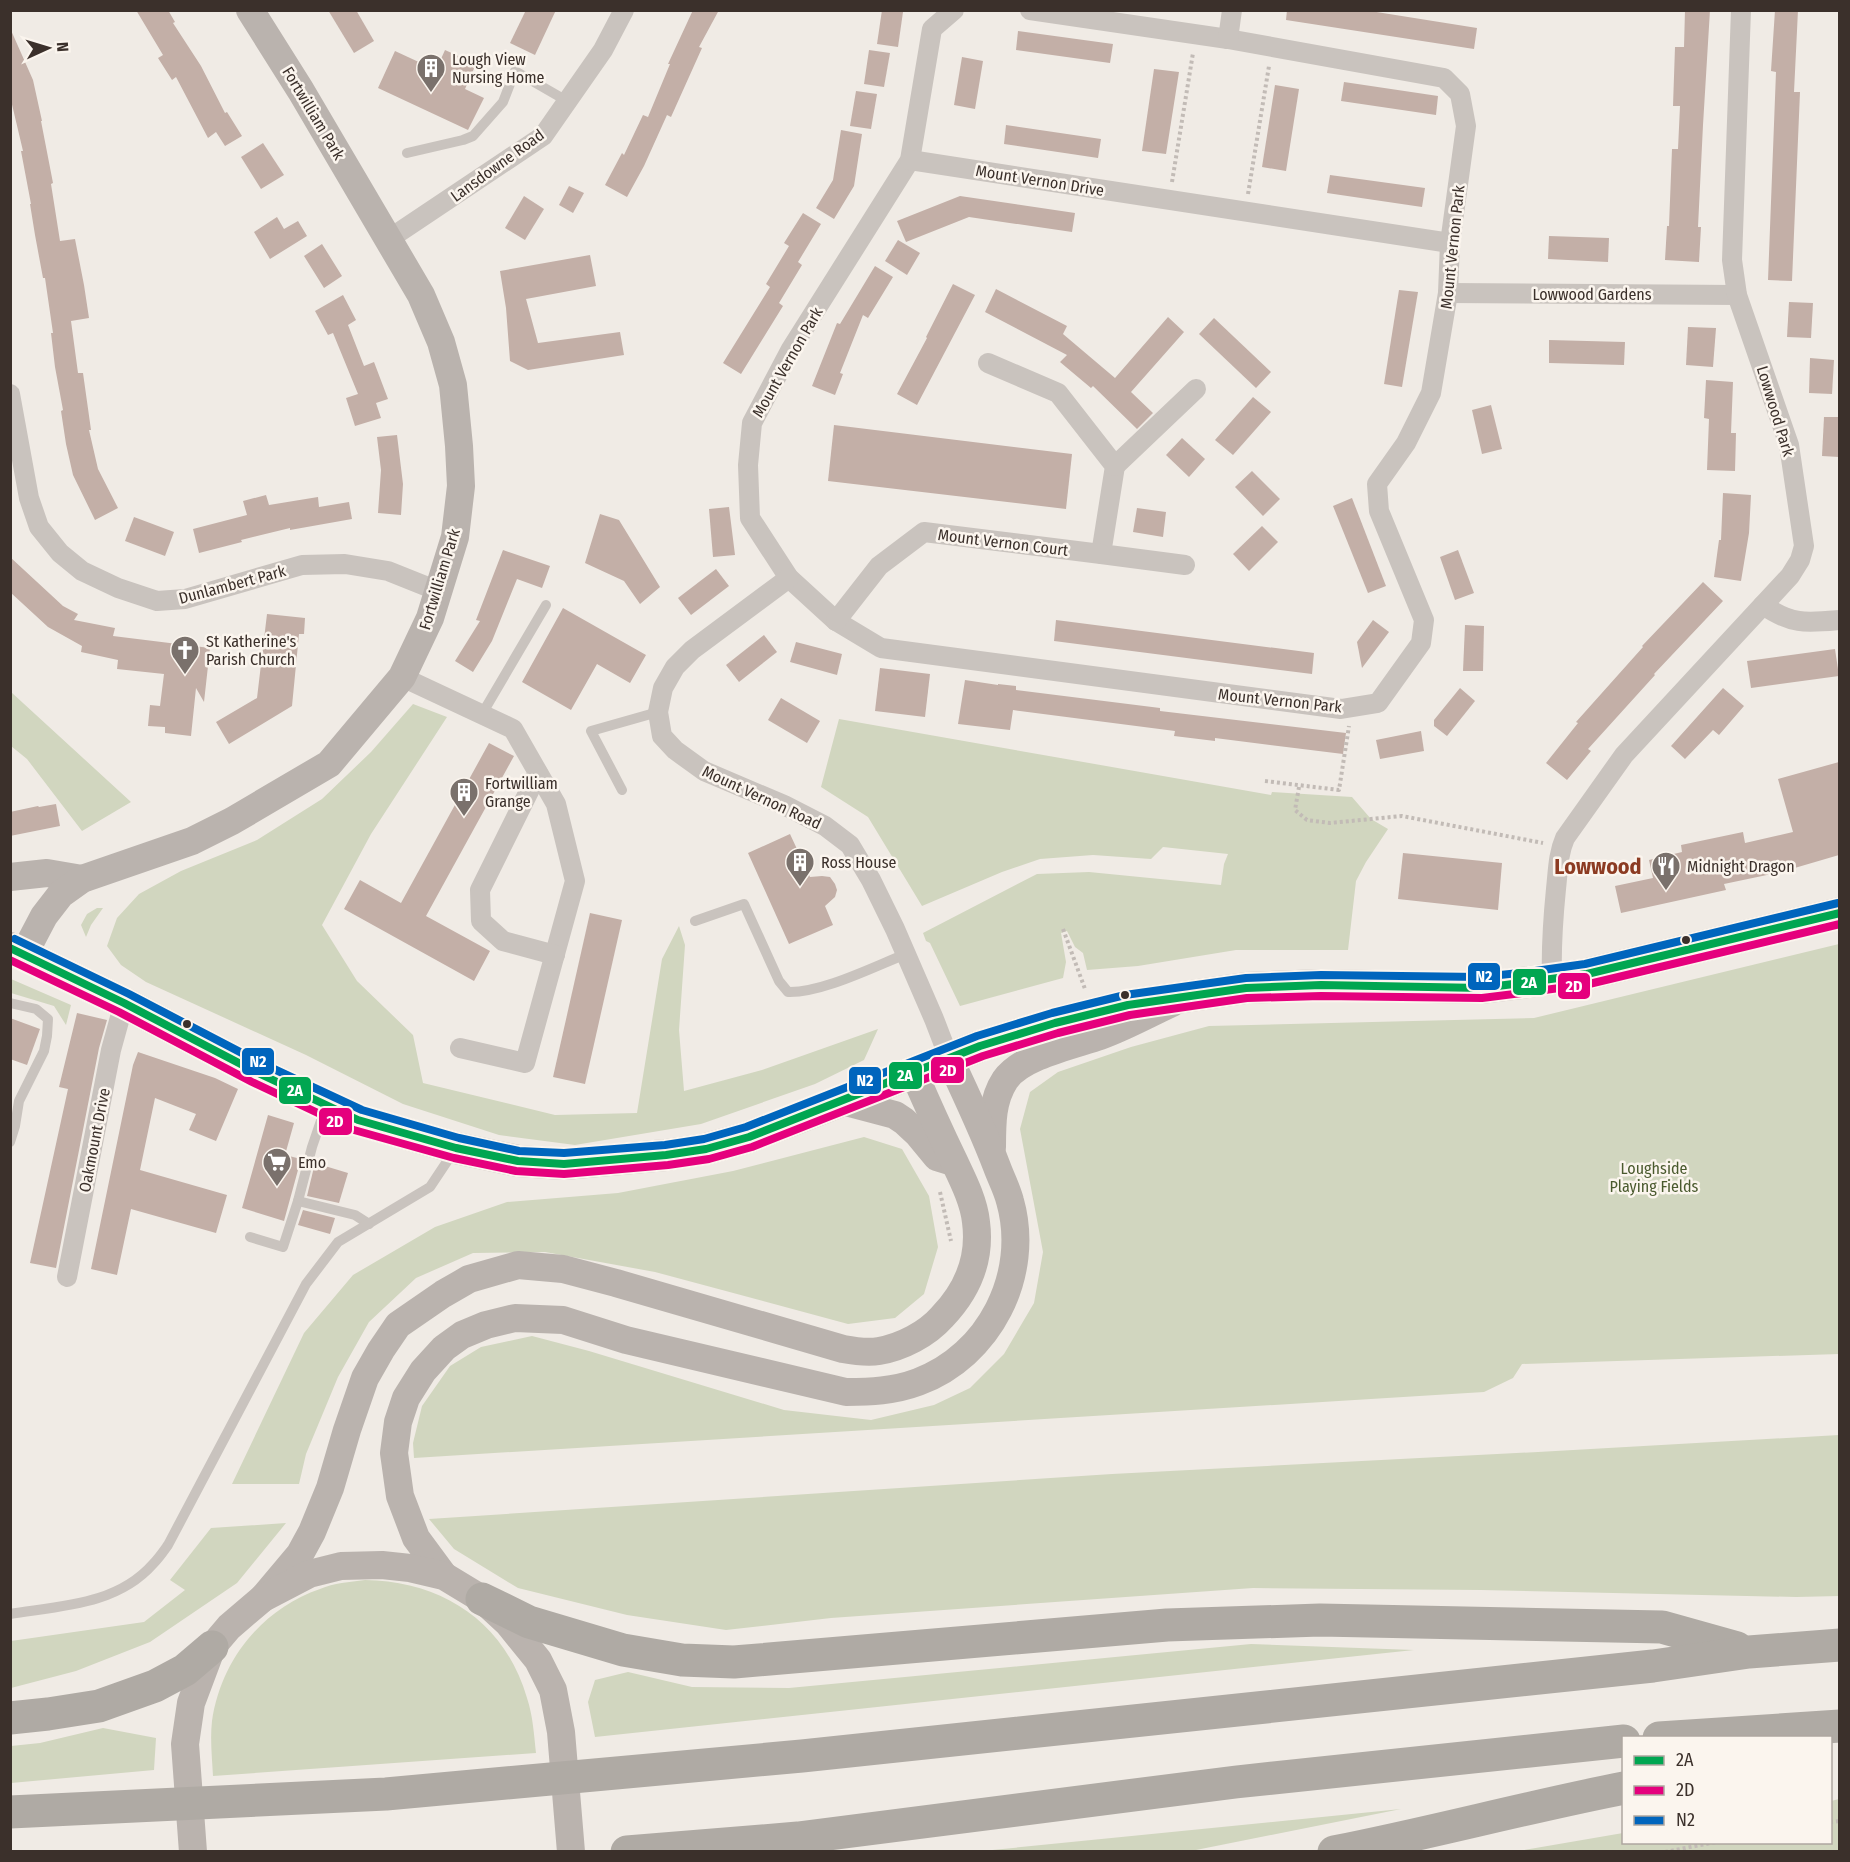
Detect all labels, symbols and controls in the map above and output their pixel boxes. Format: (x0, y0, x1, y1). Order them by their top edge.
north arrow (18, 18, 78, 78)
text: N (53, 42, 72, 52)
place label: Lough View Nursing Home (452, 50, 544, 87)
building icon: Lough View Nursing Home (415, 52, 447, 94)
street label: Fortwilliam Park (278, 63, 349, 164)
street label: Lansdowne Road (447, 125, 548, 206)
street label: Mount Vernon Drive (974, 161, 1106, 200)
street label: Mount Vernon Park (1437, 184, 1468, 310)
street label: Lowwood Gardens (1532, 285, 1652, 304)
street label: Mount Vernon Park (748, 303, 827, 421)
street label: Lowwood Park (1753, 364, 1798, 459)
street label: Mount Vernon Court (937, 525, 1070, 560)
street label: Fortwilliam Park (415, 526, 464, 632)
street label: Dunlambert Park (177, 561, 288, 608)
place label: St Katherine's Parish Church (206, 632, 297, 669)
church icon: St Katherine's Parish Church (169, 634, 201, 676)
street label: Mount Vernon Park (1217, 685, 1343, 716)
street label: Mount Vernon Road (699, 762, 824, 833)
place label: Fortwilliam Grange (485, 774, 558, 811)
building icon: Fortwilliam Grange (448, 776, 480, 818)
building icon: Ross House (784, 846, 816, 888)
restaurant icon: Midnight Dragon (1650, 850, 1682, 892)
place label: Ross House (821, 853, 896, 872)
district label: Lowwood (1554, 853, 1642, 880)
place label: Midnight Dragon (1687, 857, 1795, 876)
unlabelled marker (1680, 934, 1692, 946)
line badge: N2 (1467, 962, 1501, 991)
text: N2 (1476, 967, 1493, 986)
line badge: 2A (1512, 968, 1547, 996)
line badge: 2D (1557, 972, 1591, 1000)
text: 2A (1520, 973, 1537, 992)
text: 2D (1565, 977, 1583, 996)
unlabelled marker (1119, 989, 1131, 1001)
unlabelled marker (181, 1018, 193, 1030)
line badge: N2 (241, 1047, 275, 1076)
text: N2 (250, 1052, 267, 1071)
line badge: 2D (930, 1056, 965, 1084)
line badge: 2A (888, 1061, 923, 1090)
text: 2D (939, 1061, 957, 1080)
line badge: N2 (848, 1066, 882, 1095)
text: 2A (896, 1066, 913, 1085)
text: N2 (857, 1071, 874, 1090)
line badge: 2A (278, 1076, 312, 1105)
text: 2A (286, 1081, 303, 1100)
street label: Oakmount Drive (75, 1086, 114, 1194)
line badge: 2D (318, 1107, 353, 1136)
text: 2D (326, 1112, 344, 1131)
supermarket icon: Emo (261, 1146, 293, 1188)
place label: Emo (298, 1153, 326, 1172)
park label: Loughside Playing Fields (1610, 1159, 1699, 1196)
legend (1622, 1736, 1832, 1844)
text: 2A (1676, 1749, 1694, 1771)
text: 2D (1676, 1779, 1694, 1801)
text: N2 (1676, 1809, 1695, 1831)

